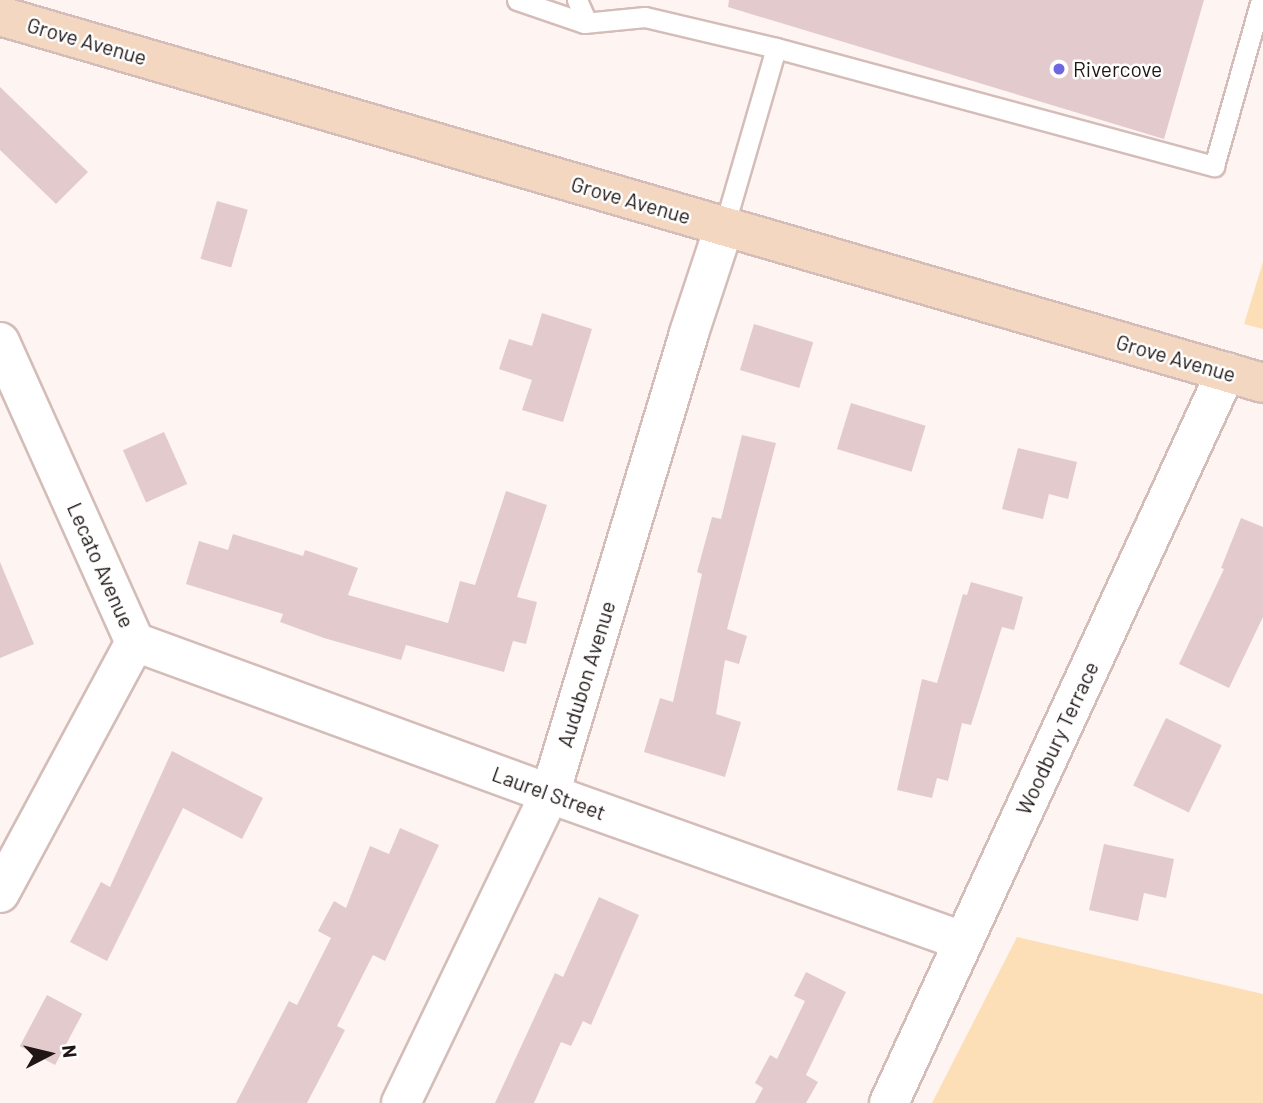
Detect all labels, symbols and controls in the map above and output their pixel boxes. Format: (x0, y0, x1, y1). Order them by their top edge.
street label: Grove Avenue (24, 12, 150, 70)
place label: Rivercove (1073, 56, 1162, 82)
marker: Rivercove (1051, 61, 1067, 77)
street label: Grove Avenue (568, 171, 694, 229)
street label: Grove Avenue (1113, 329, 1239, 387)
street label: Lecato Avenue (62, 498, 140, 632)
street label: Audubon Avenue (552, 598, 620, 750)
street label: Woodbury Terrace (1010, 657, 1104, 819)
street label: Laurel Street (489, 761, 609, 825)
north arrow (14, 1019, 84, 1089)
text: N (58, 1044, 83, 1059)

